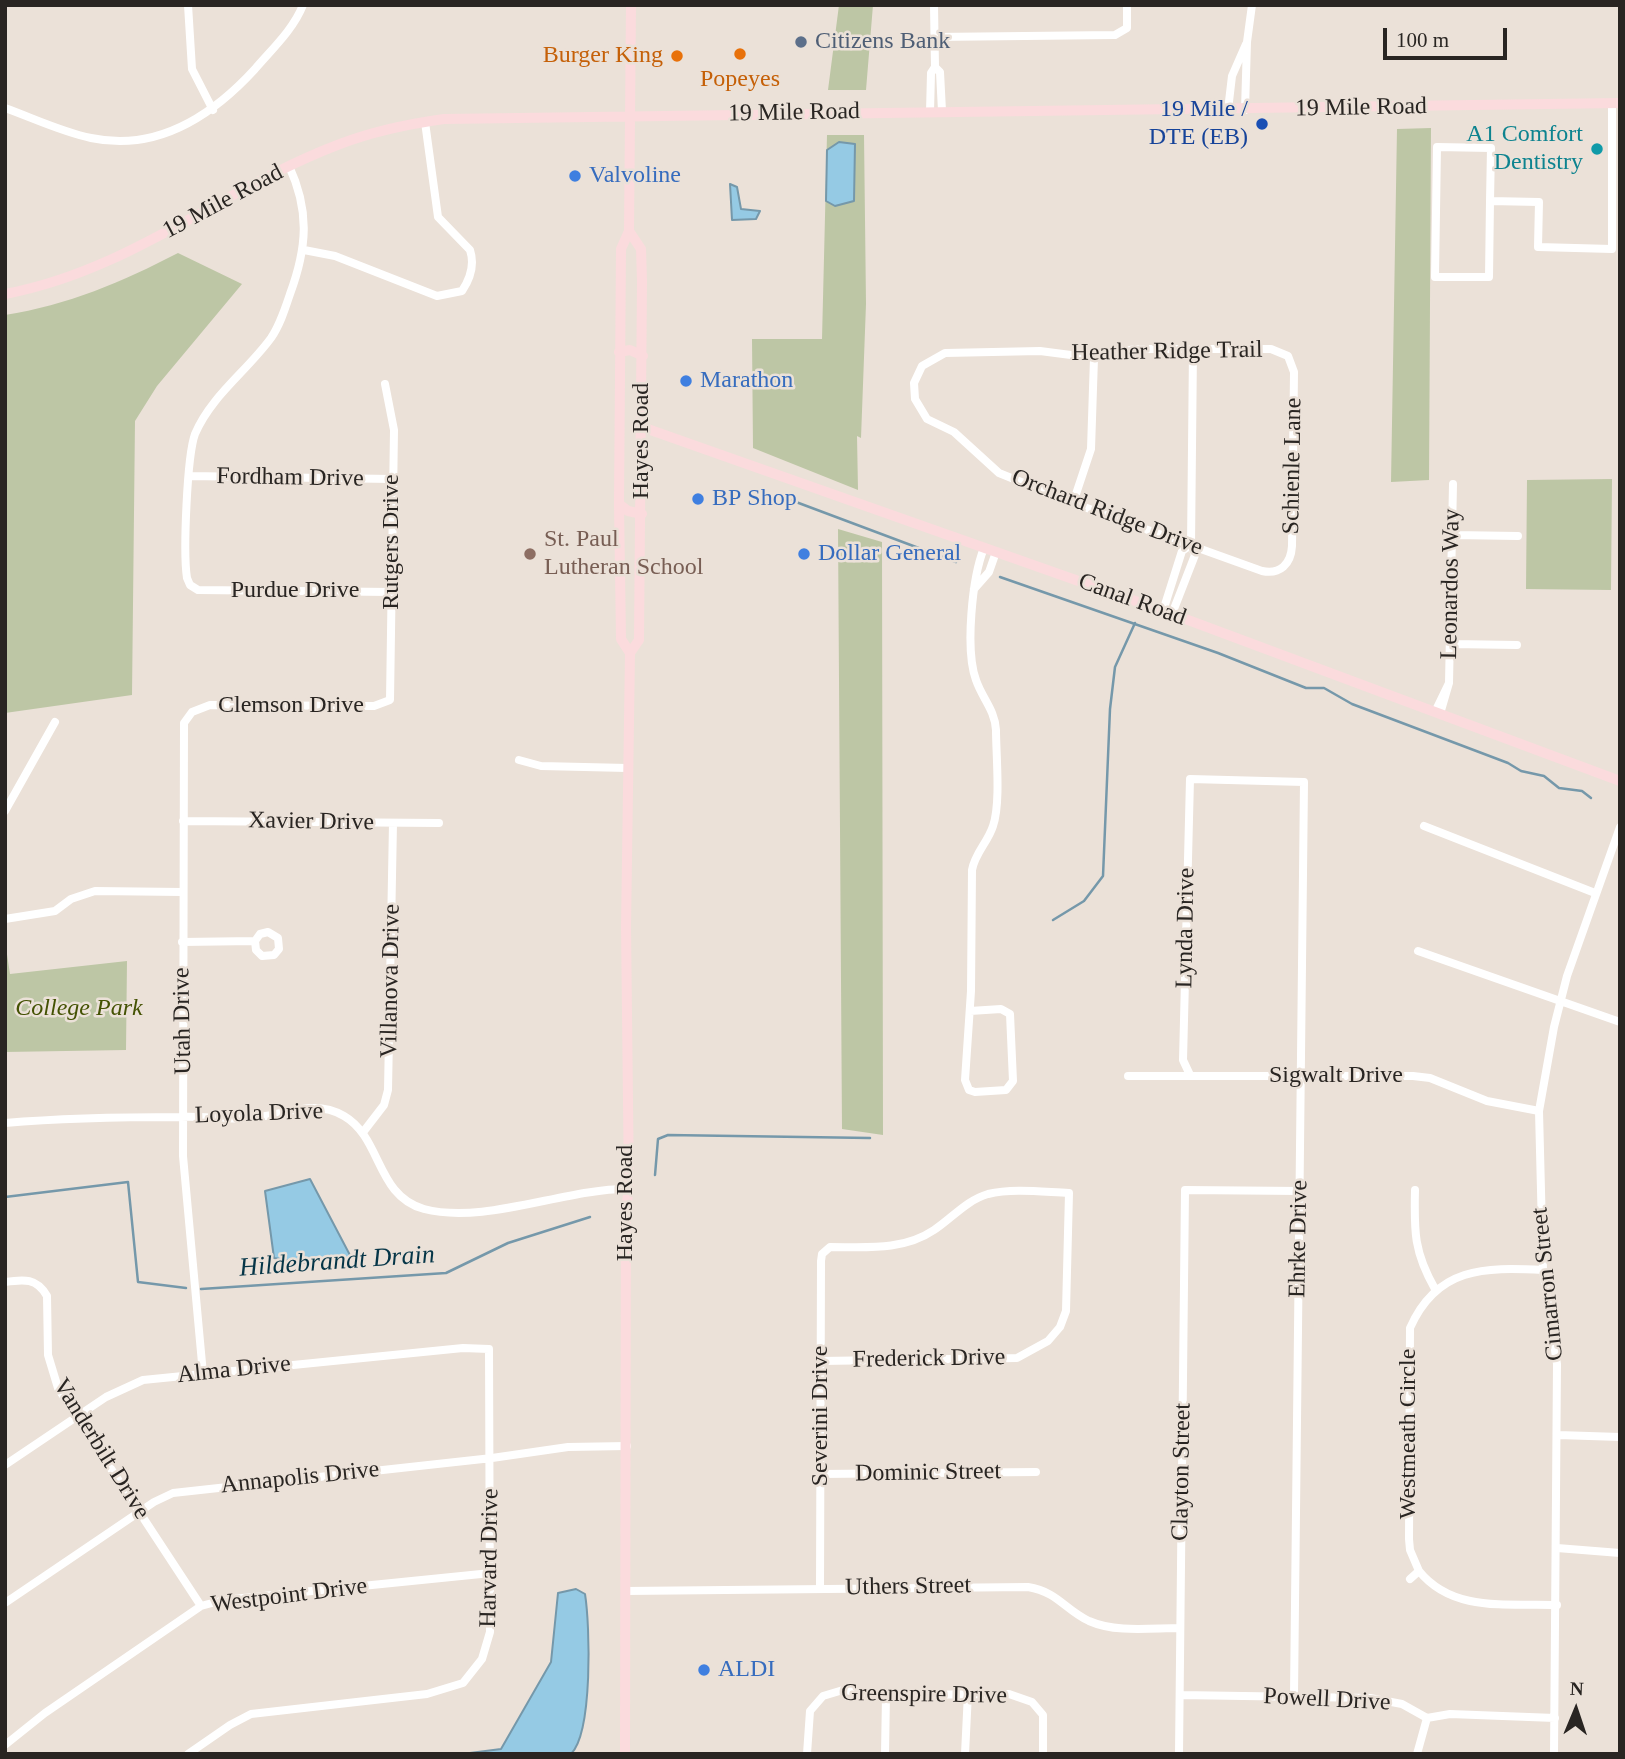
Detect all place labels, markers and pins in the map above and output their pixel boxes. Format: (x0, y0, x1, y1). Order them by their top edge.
place label: Citizens Bank (815, 28, 950, 56)
marker: Citizens Bank (793, 34, 809, 50)
place label: Burger King (543, 42, 663, 70)
marker: Popeyes (732, 46, 748, 62)
marker: Burger King (669, 48, 685, 64)
place label: Popeyes (700, 66, 780, 94)
place label: 19 Mile / DTE (EB) (1149, 96, 1248, 152)
marker: 19 Mile / DTE (EB) (1254, 116, 1270, 132)
place label: A1 Comfort Dentistry (1466, 121, 1583, 177)
marker: A1 Comfort Dentistry (1589, 141, 1605, 157)
place label: Valvoline (589, 162, 681, 190)
marker: Valvoline (567, 168, 583, 184)
place label: Marathon (700, 367, 793, 395)
marker: Marathon (678, 373, 694, 389)
place label: BP Shop (712, 485, 797, 513)
marker: BP Shop (690, 491, 706, 507)
place label: St. Paul Lutheran School (544, 526, 703, 582)
place label: Dollar General (818, 540, 961, 568)
marker: St. Paul Lutheran School (522, 546, 538, 562)
marker: Dollar General (796, 546, 812, 562)
place label: ALDI (718, 1656, 775, 1684)
marker: ALDI (696, 1662, 712, 1678)

